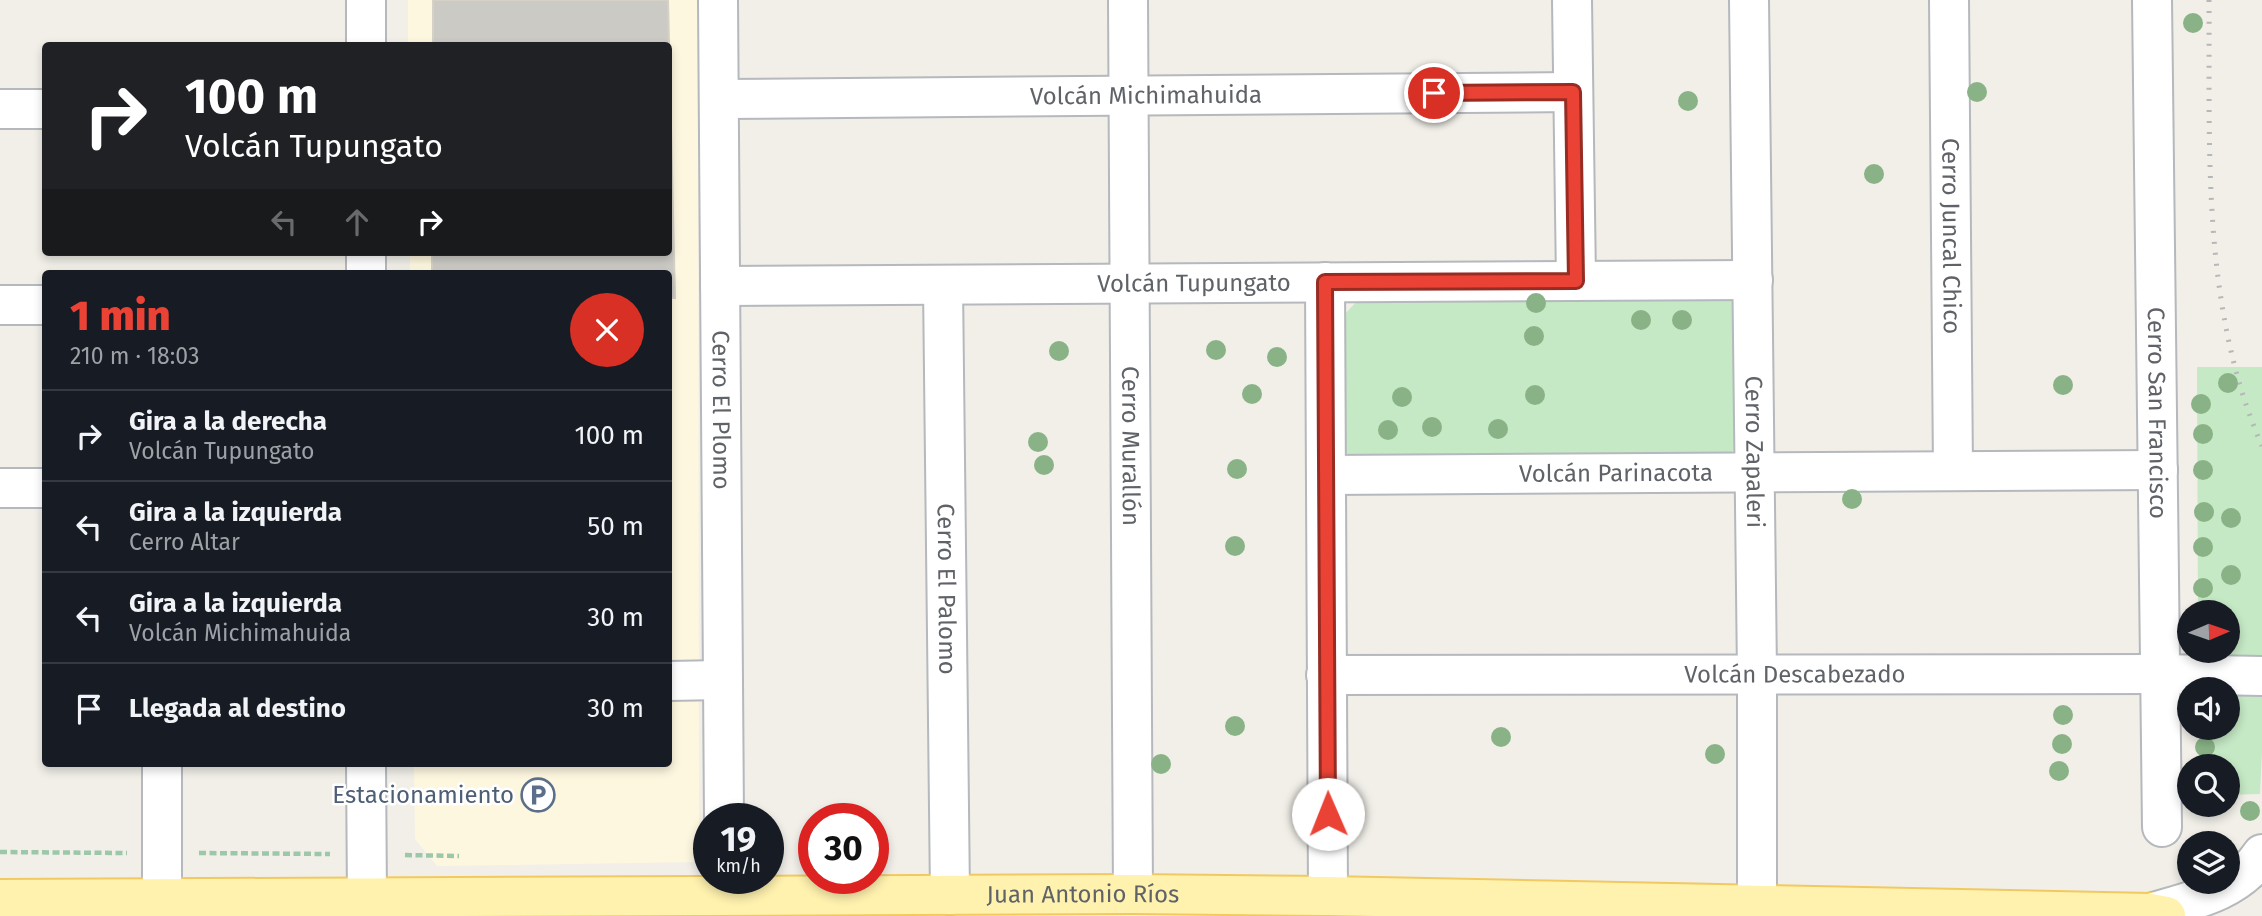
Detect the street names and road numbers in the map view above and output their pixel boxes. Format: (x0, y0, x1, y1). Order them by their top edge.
street label: Volcán Michimahuida (1030, 81, 1262, 110)
street label: Cerro Juncal Chico (1936, 138, 1966, 334)
street label: Volcán Tupungato (1097, 269, 1291, 298)
street label: Cerro San Francisco (2142, 307, 2172, 519)
street label: Cerro El Plomo (706, 330, 736, 490)
street label: Cerro Murallón (1116, 366, 1145, 526)
street label: Cerro Zapaleri (1739, 376, 1769, 528)
street label: Volcán Parinacota (1519, 459, 1713, 488)
street label: Cerro El Palomo (932, 503, 961, 675)
street label: Volcán Descabezado (1684, 660, 1906, 689)
street label: Juan Antonio Ríos (987, 880, 1180, 909)

